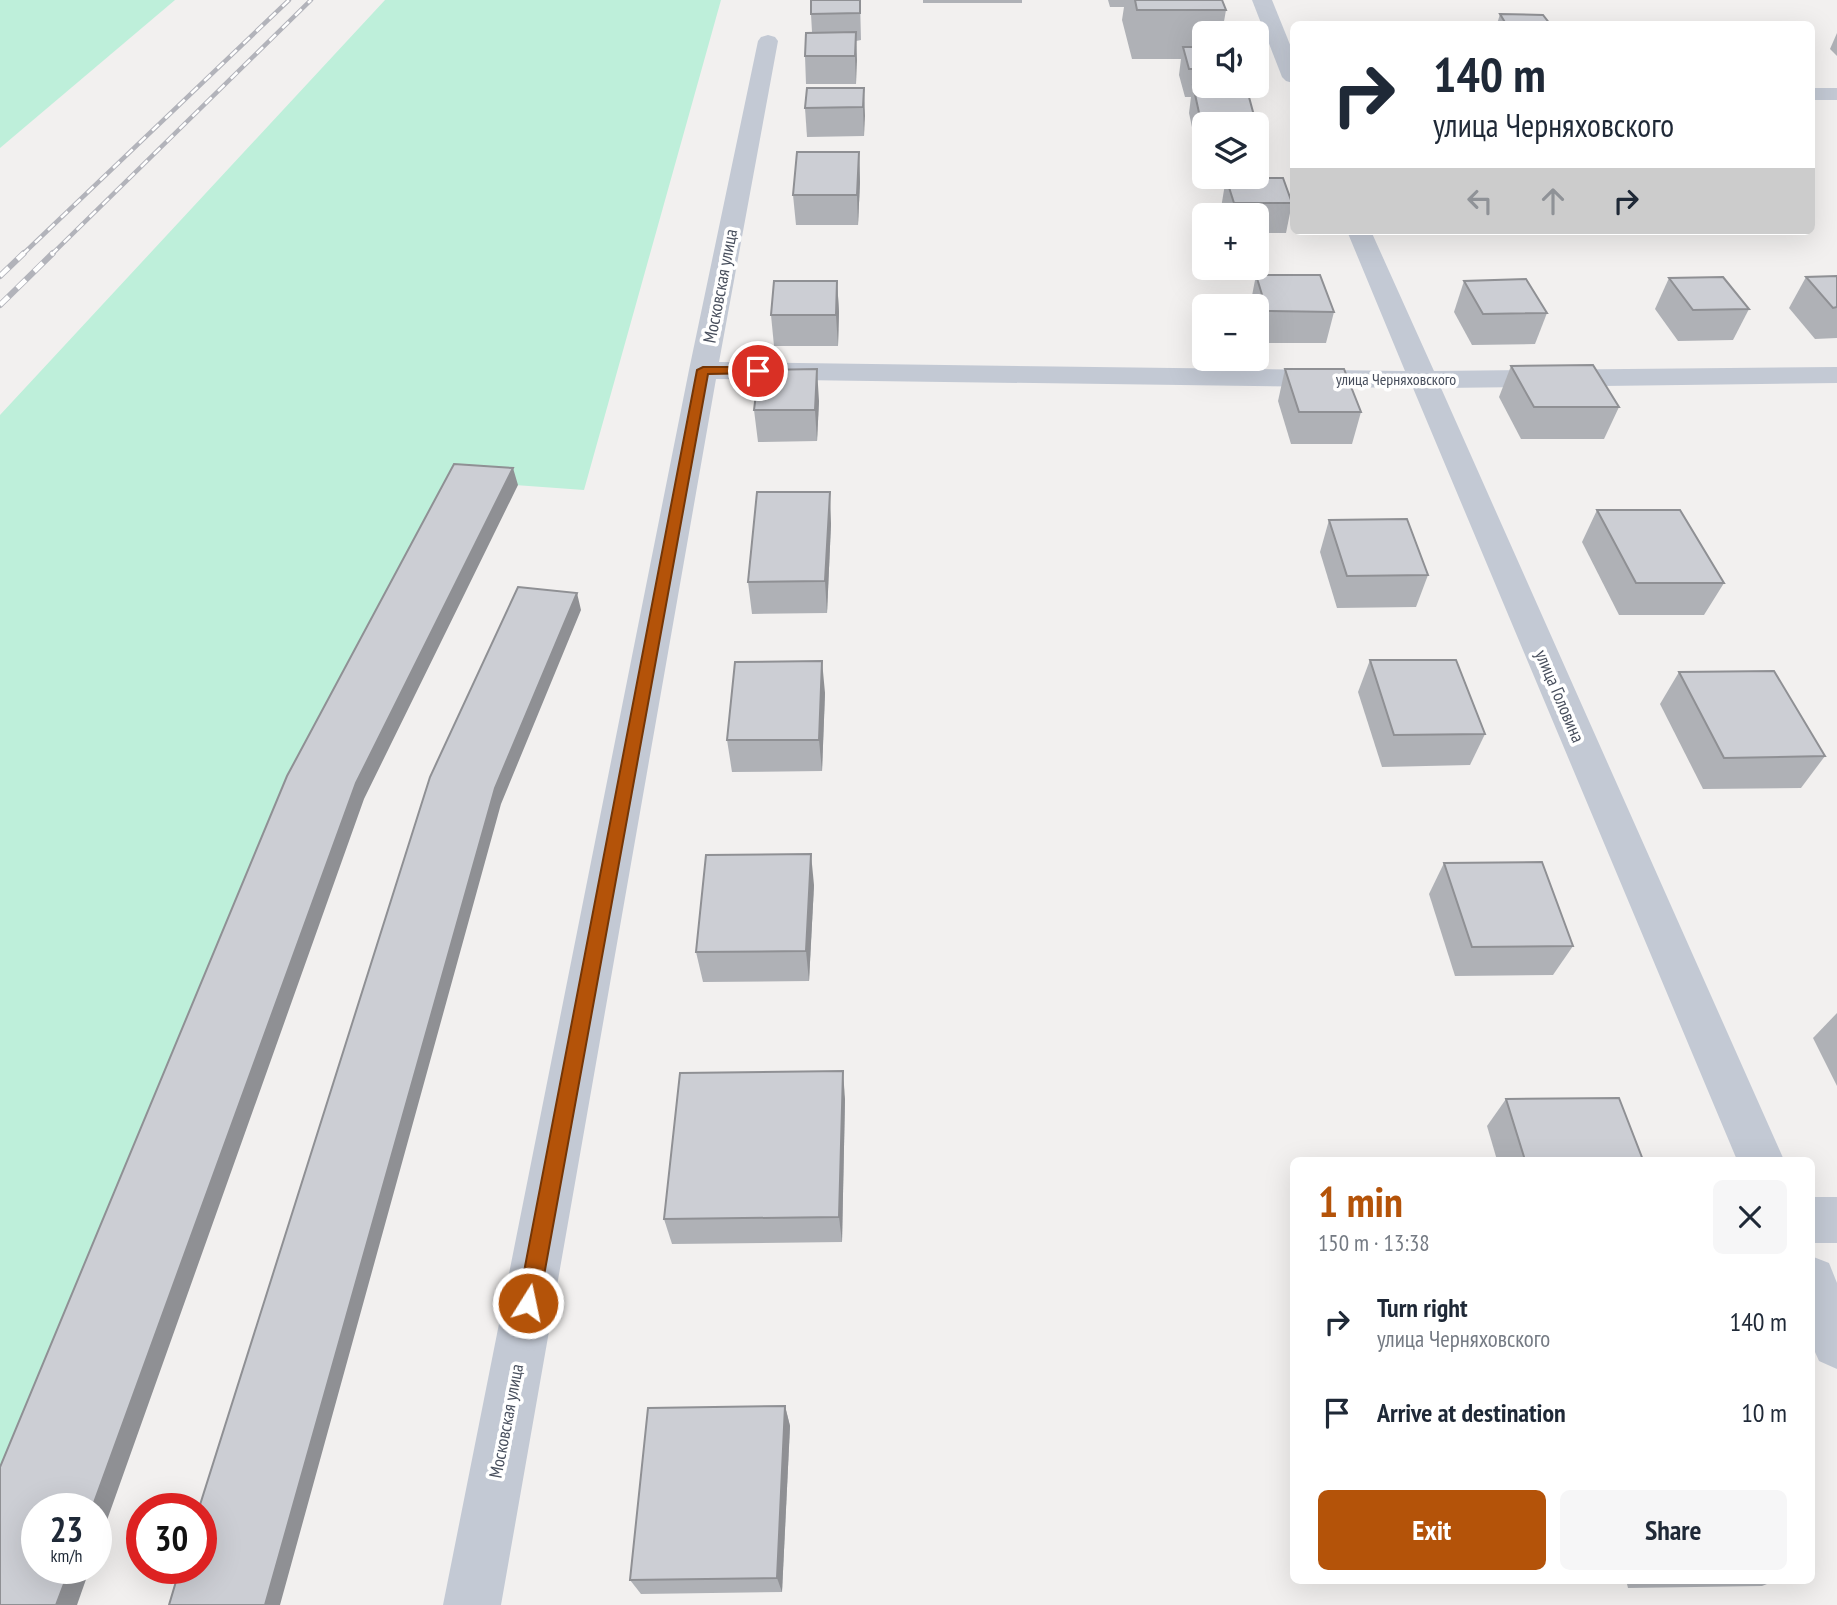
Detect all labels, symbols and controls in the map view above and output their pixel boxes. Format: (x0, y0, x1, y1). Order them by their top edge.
map controls (1192, 21, 1269, 371)
button: sound (1192, 21, 1269, 98)
text: 140 m (1433, 42, 1546, 106)
icon: right (1318, 49, 1409, 140)
text: улица Черняховского (1433, 104, 1674, 146)
button: layers (1192, 112, 1269, 189)
icon: left (1461, 182, 1499, 220)
icon: ahead (1534, 182, 1572, 220)
icon: right (1607, 182, 1645, 220)
button: + (1192, 203, 1269, 280)
street label: Московская улица (698, 227, 742, 345)
button: − (1192, 294, 1269, 371)
pin (728, 341, 788, 401)
icon: arrive (739, 352, 777, 390)
street label: улица Черняховского (1336, 369, 1456, 389)
street label: улица Головина (1530, 646, 1590, 746)
text: 1 min (1318, 1174, 1403, 1229)
button: close (1713, 1180, 1787, 1254)
text: 150 m · 13:38 (1318, 1228, 1430, 1257)
position arrow (491, 1266, 565, 1340)
text: Turn right (1377, 1291, 1468, 1324)
icon: right (1318, 1303, 1356, 1341)
text: 140 m (1729, 1305, 1787, 1338)
text: улица Черняховского (1377, 1324, 1550, 1353)
street label: Московская улица (484, 1362, 528, 1480)
icon: arrive (1318, 1394, 1356, 1432)
text: Arrive at destination (1377, 1396, 1566, 1429)
text: 10 m (1741, 1396, 1787, 1429)
button: Exit (1318, 1490, 1546, 1570)
button: Share (1560, 1490, 1787, 1570)
speed limit sign: 30 (126, 1493, 217, 1584)
text: 23 (50, 1506, 83, 1552)
text: km/h (51, 1544, 82, 1567)

